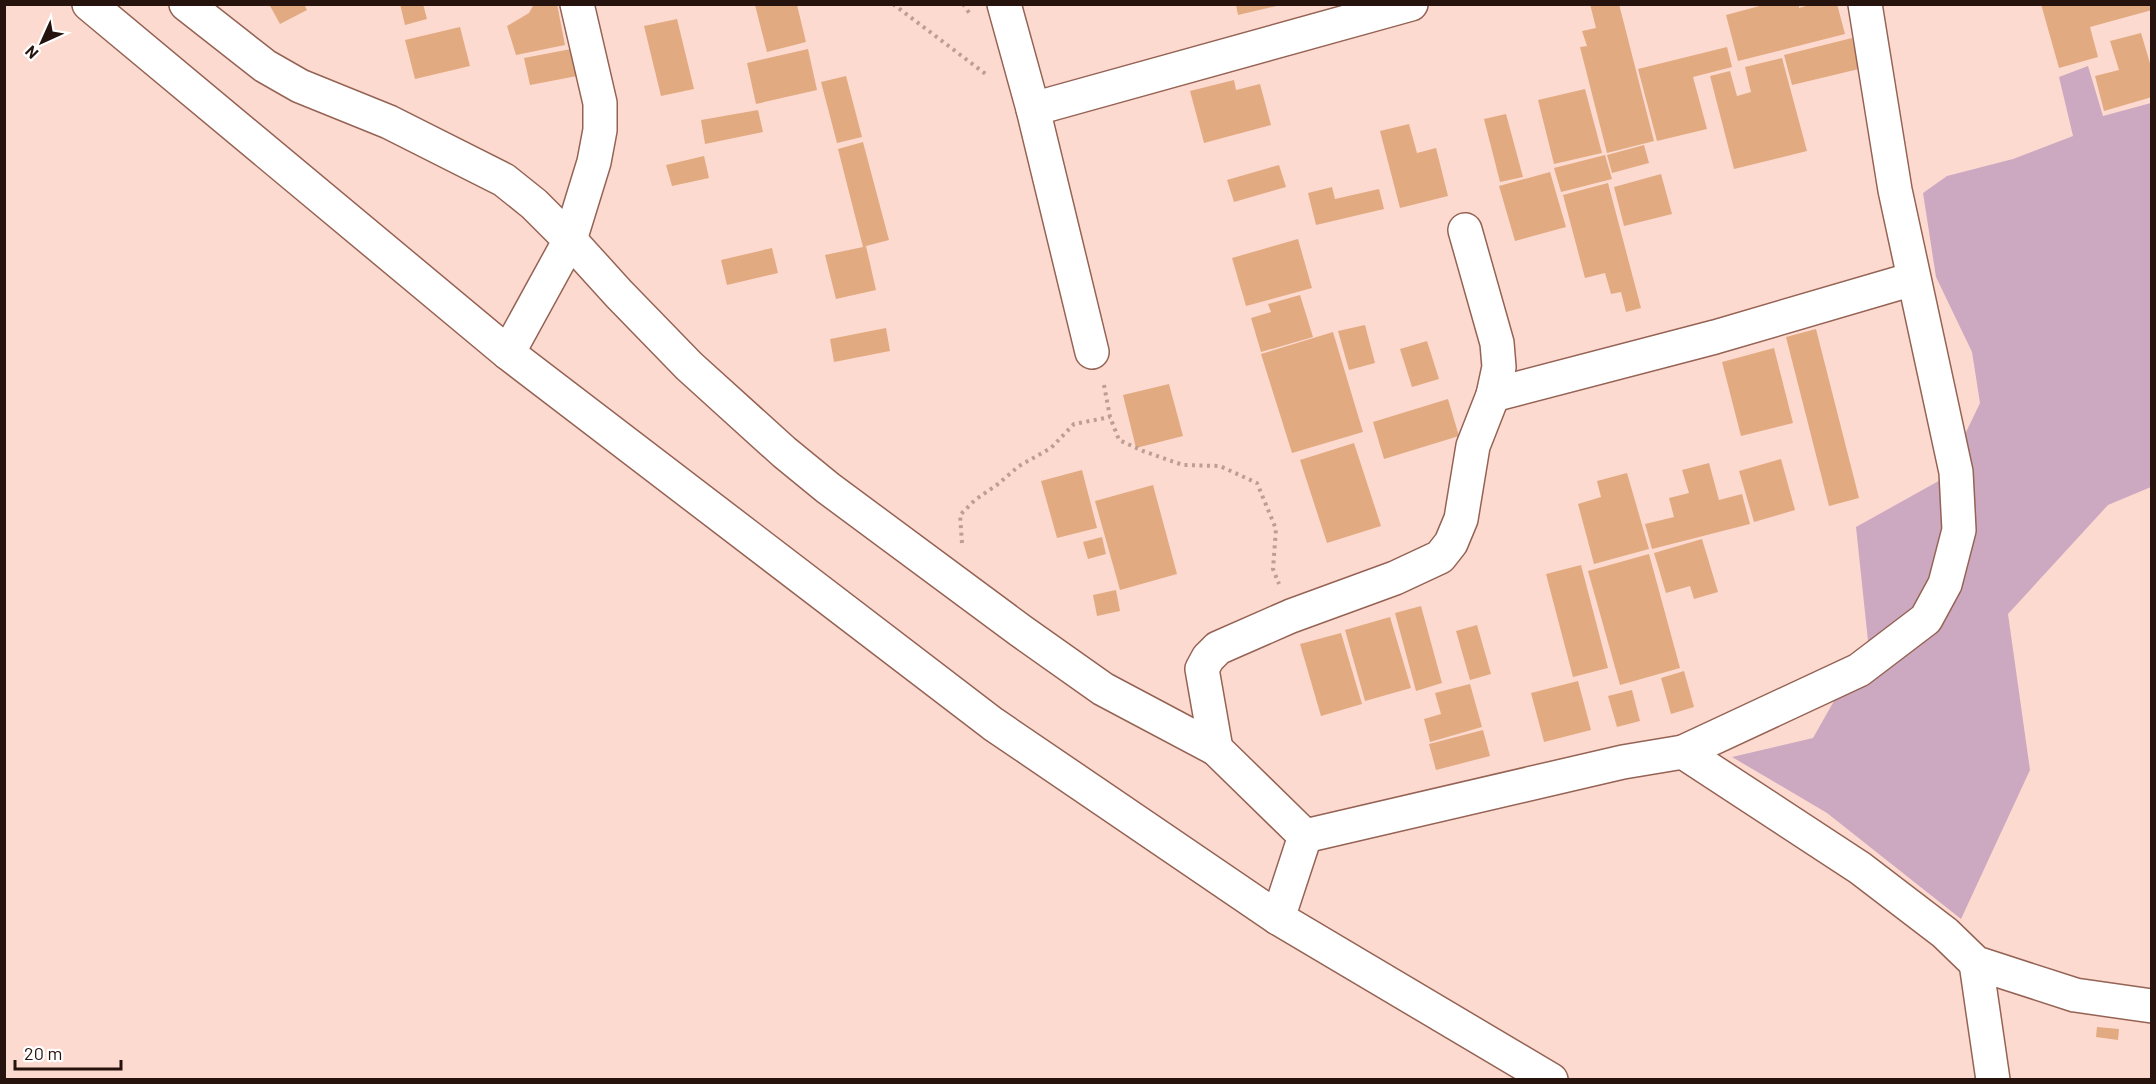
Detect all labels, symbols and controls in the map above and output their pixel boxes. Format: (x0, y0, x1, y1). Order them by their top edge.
north arrow (12, 12, 72, 72)
text: N (21, 42, 42, 63)
scale bar (15, 1033, 122, 1071)
text: 20 m (24, 1042, 62, 1064)

